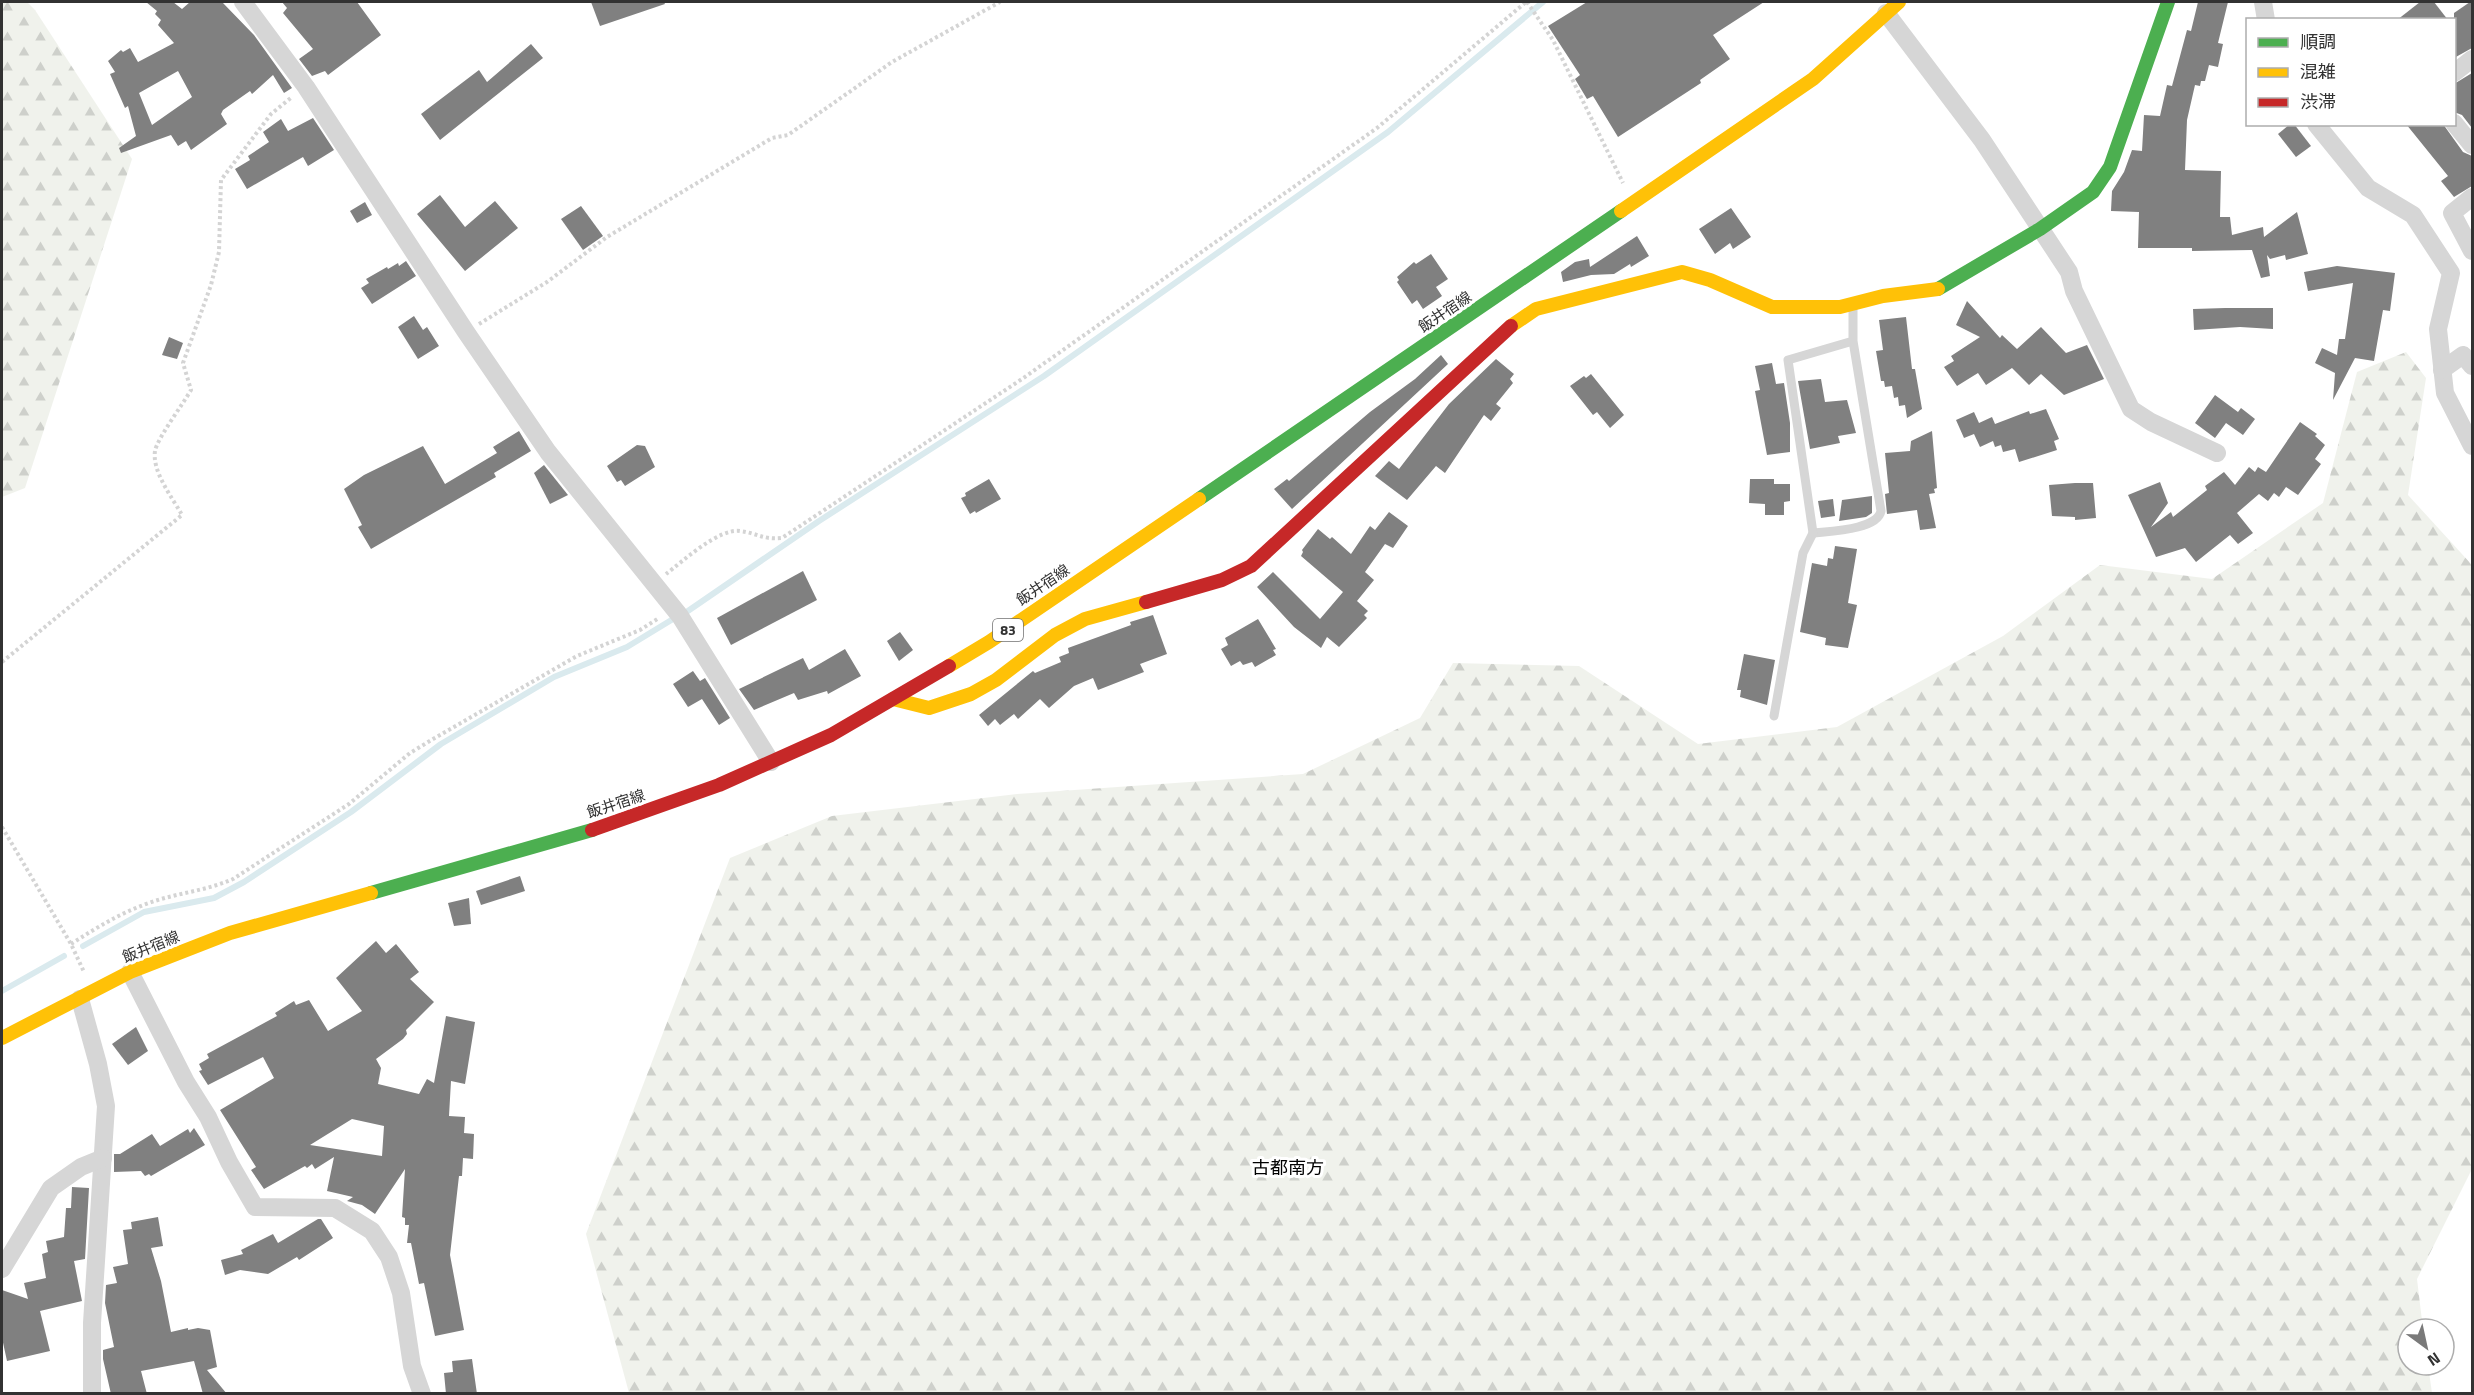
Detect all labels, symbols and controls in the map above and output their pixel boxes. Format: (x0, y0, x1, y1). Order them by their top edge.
legend (2246, 18, 2456, 126)
text: 順調 (2300, 28, 2336, 55)
text: 混雑 (2300, 58, 2336, 85)
text: 渋滞 (2300, 88, 2336, 115)
street label: 飯井宿線 (1413, 285, 1476, 338)
street label: 飯井宿線 (1011, 558, 1074, 611)
road number: 83 (993, 619, 1023, 641)
street label: 飯井宿線 (584, 783, 648, 824)
street label: 飯井宿線 (119, 925, 183, 968)
district label: 古都南方 (1252, 1154, 1324, 1181)
north arrow (2396, 1317, 2456, 1377)
text: N (2423, 1346, 2445, 1373)

